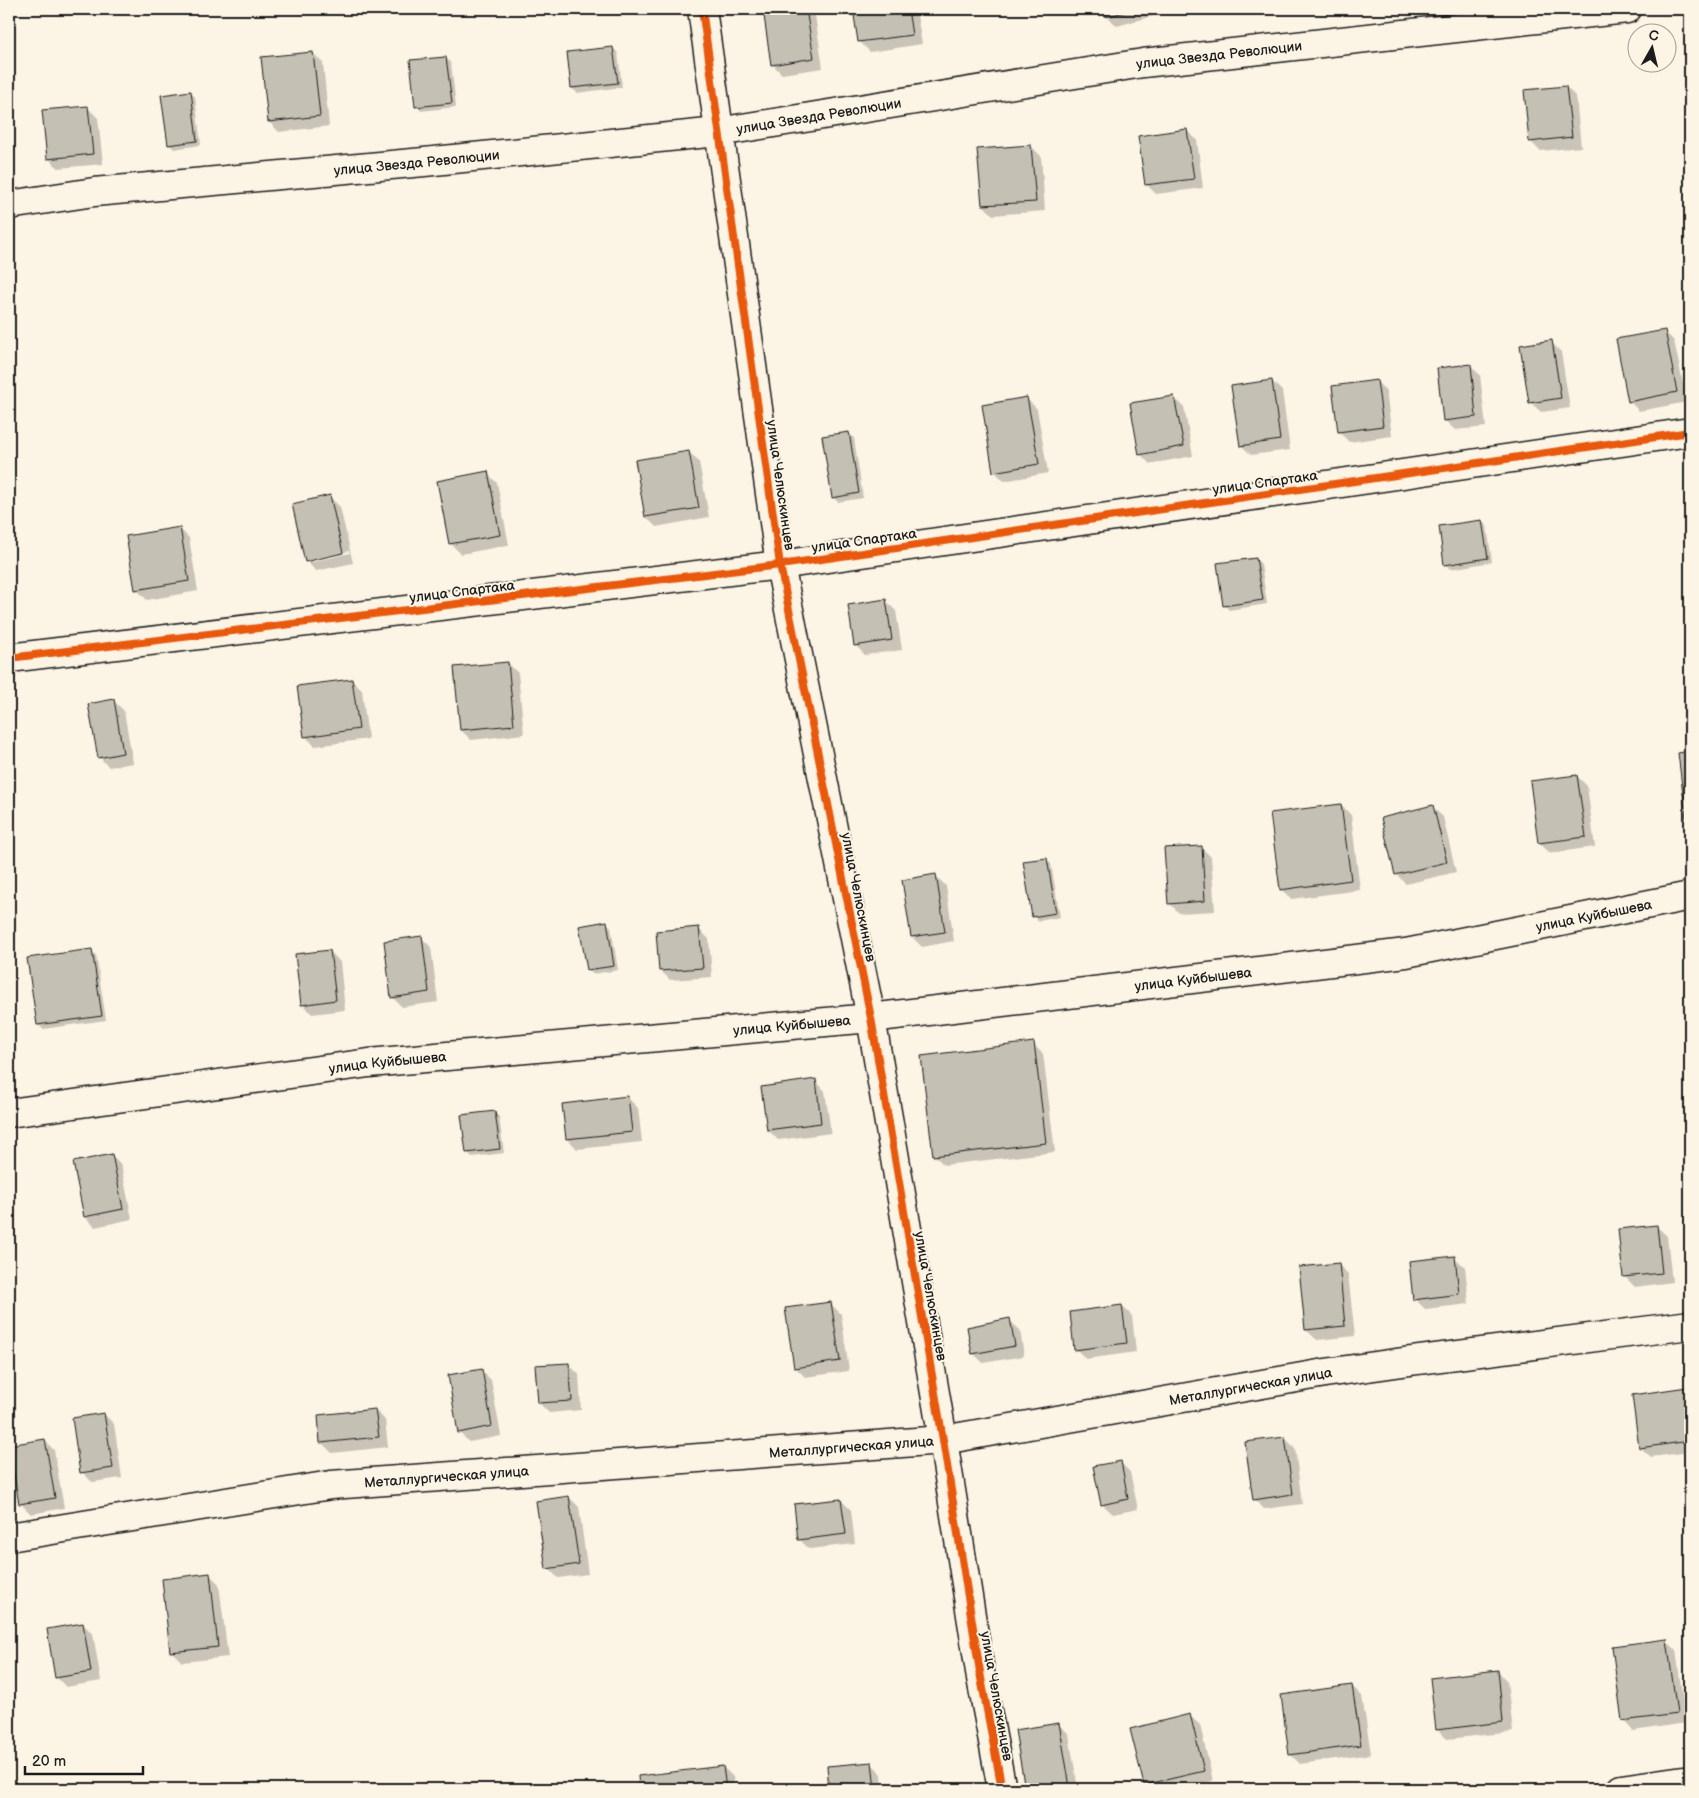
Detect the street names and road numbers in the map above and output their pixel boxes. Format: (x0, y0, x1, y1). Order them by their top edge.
street label: улица Звезда Революции (1135, 37, 1303, 73)
street label: улица Звезда Революции (735, 94, 902, 138)
street label: улица Звезда Революции (333, 146, 501, 179)
street label: улица Челюскинцев (763, 419, 798, 552)
street label: улица Спартака (1211, 467, 1319, 498)
street label: улица Спартака (810, 525, 918, 556)
street label: улица Спартака (408, 577, 516, 606)
street label: улица Челюскинцев (838, 831, 880, 964)
street label: улица Куйбышева (1534, 896, 1654, 936)
street label: улица Куйбышева (1134, 964, 1254, 995)
street label: улица Куйбышева (732, 1012, 852, 1039)
street label: улица Куйбышева (328, 1048, 448, 1077)
street label: улица Челюскинцев (911, 1230, 950, 1363)
street label: Металлургическая улица (1168, 1364, 1334, 1409)
street label: Металлургическая улица (768, 1433, 935, 1462)
street label: Металлургическая улица (363, 1462, 530, 1492)
street label: улица Челюскинцев (977, 1630, 1016, 1763)

